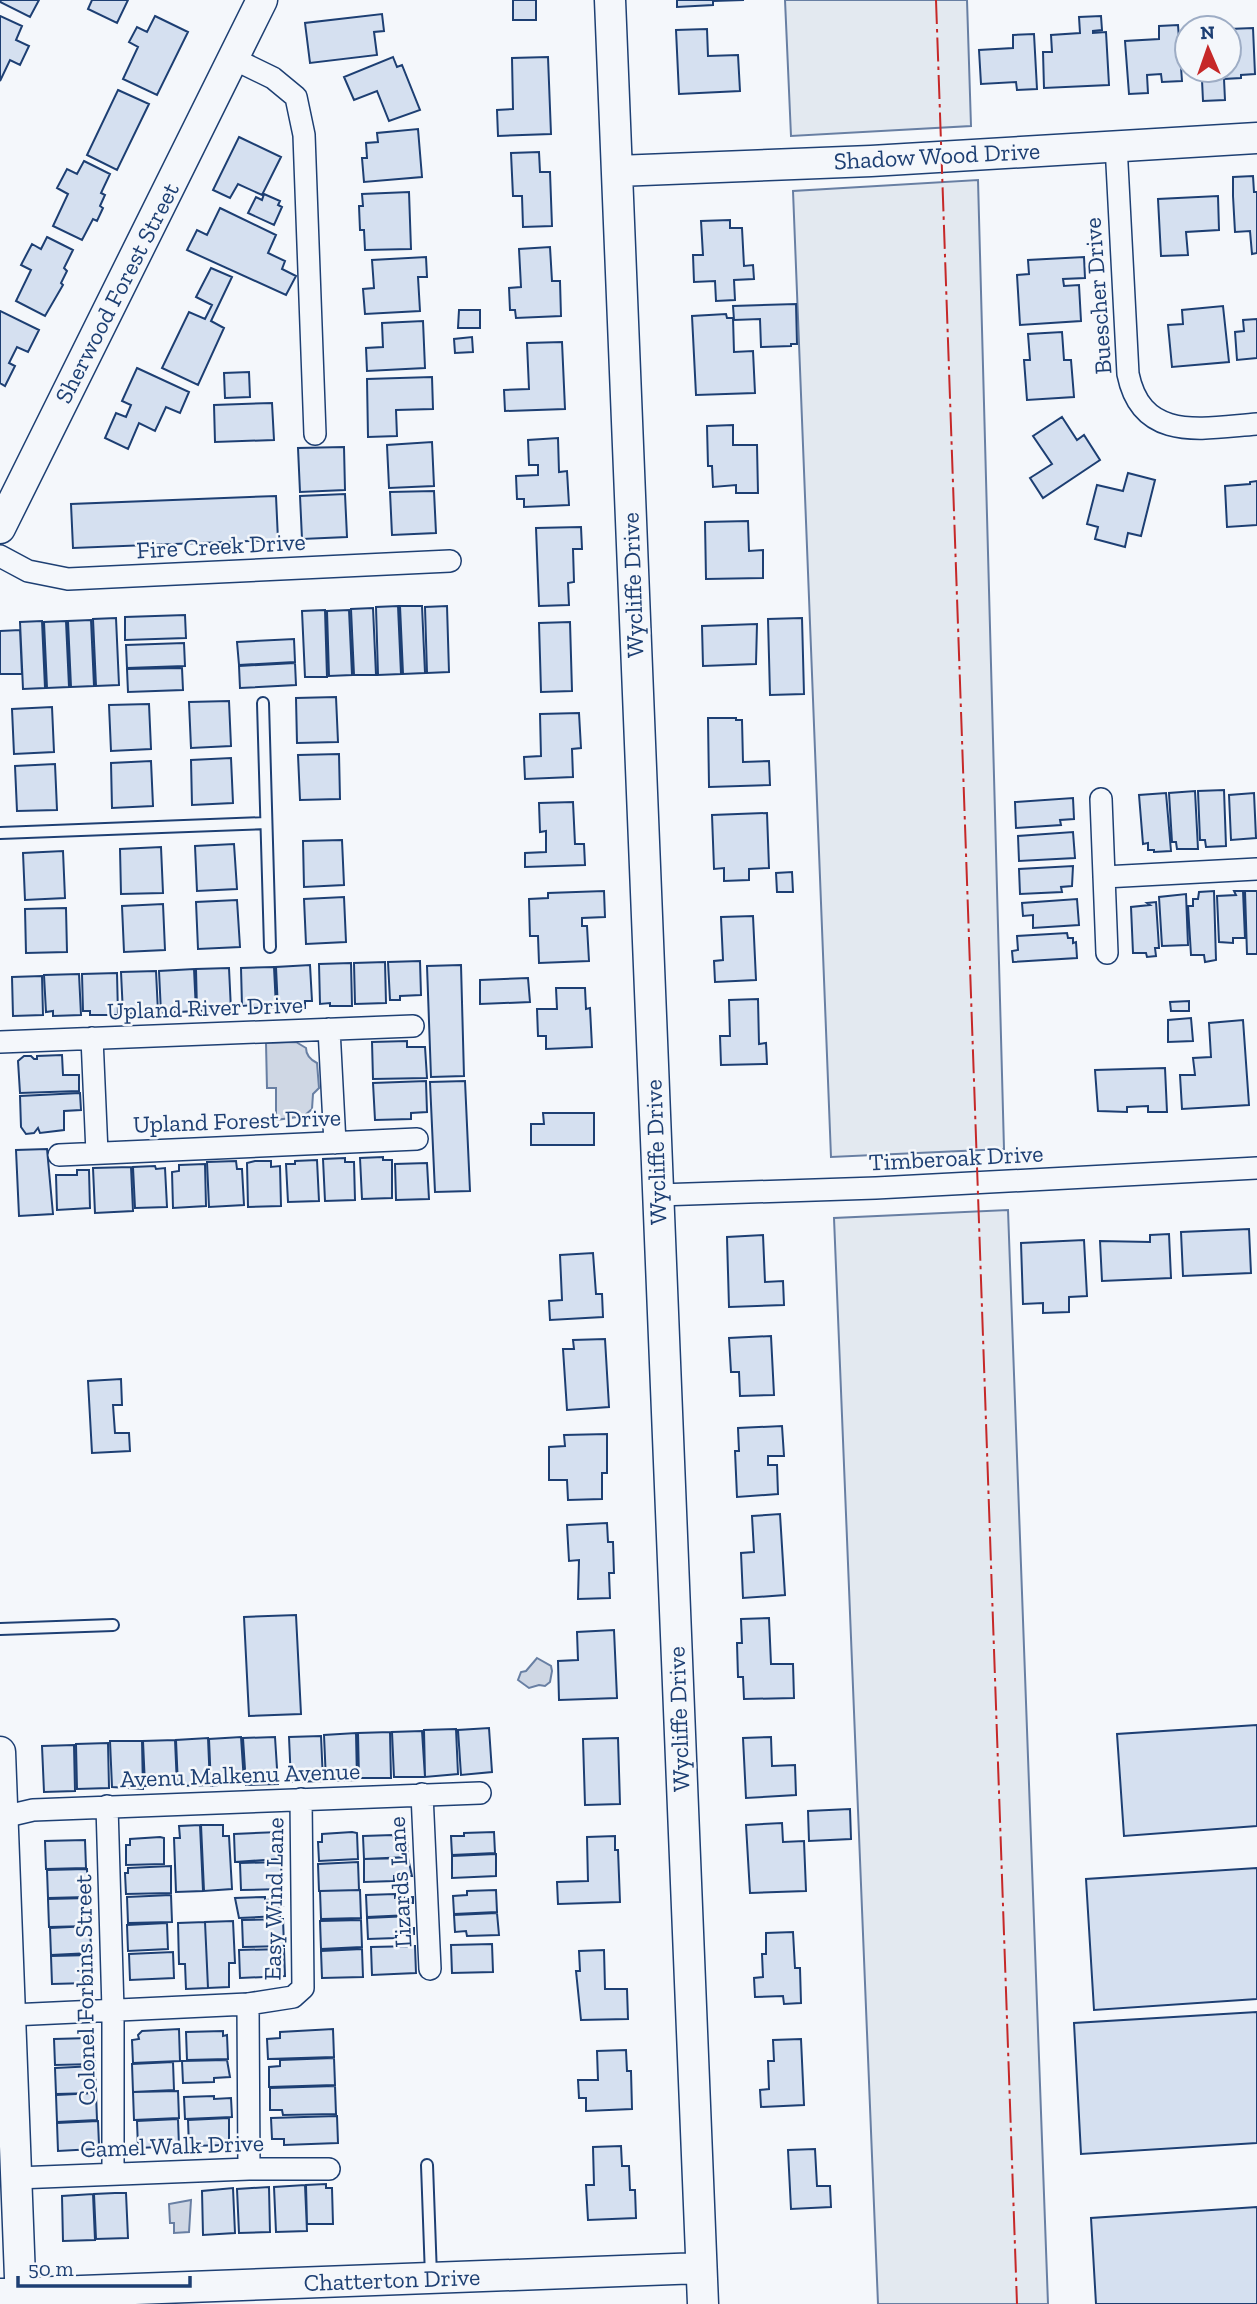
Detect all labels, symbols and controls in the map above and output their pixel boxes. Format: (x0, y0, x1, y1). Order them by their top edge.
north arrow (1173, 14, 1243, 84)
text: N (1200, 21, 1215, 44)
street label: Shadow Wood Drive (833, 136, 1041, 175)
street label: Sherwood Forest Street (48, 178, 185, 408)
street label: Buescher Drive (1078, 217, 1117, 375)
street label: Wycliffe Drive (615, 512, 650, 658)
street label: Fire Creek Drive (136, 527, 306, 564)
street label: Upland River Drive (106, 990, 304, 1025)
street label: Wycliffe Drive (638, 1079, 673, 1225)
street label: Upland Forest Drive (132, 1102, 342, 1139)
street label: Timberoak Drive (868, 1138, 1044, 1177)
street label: Wycliffe Drive (661, 1646, 696, 1792)
street label: Avenu Malkenu Avenue (119, 1756, 361, 1793)
street label: Lizards Lane (382, 1816, 417, 1948)
street label: Easy Wind Lane (258, 1817, 289, 1981)
street label: Colonel Forbins Street (68, 1874, 101, 2106)
street label: Camel Walk Drive (80, 2128, 264, 2163)
scale bar (18, 2244, 189, 2288)
text: 50 m (28, 2256, 74, 2281)
street label: Chatterton Drive (303, 2262, 481, 2297)

